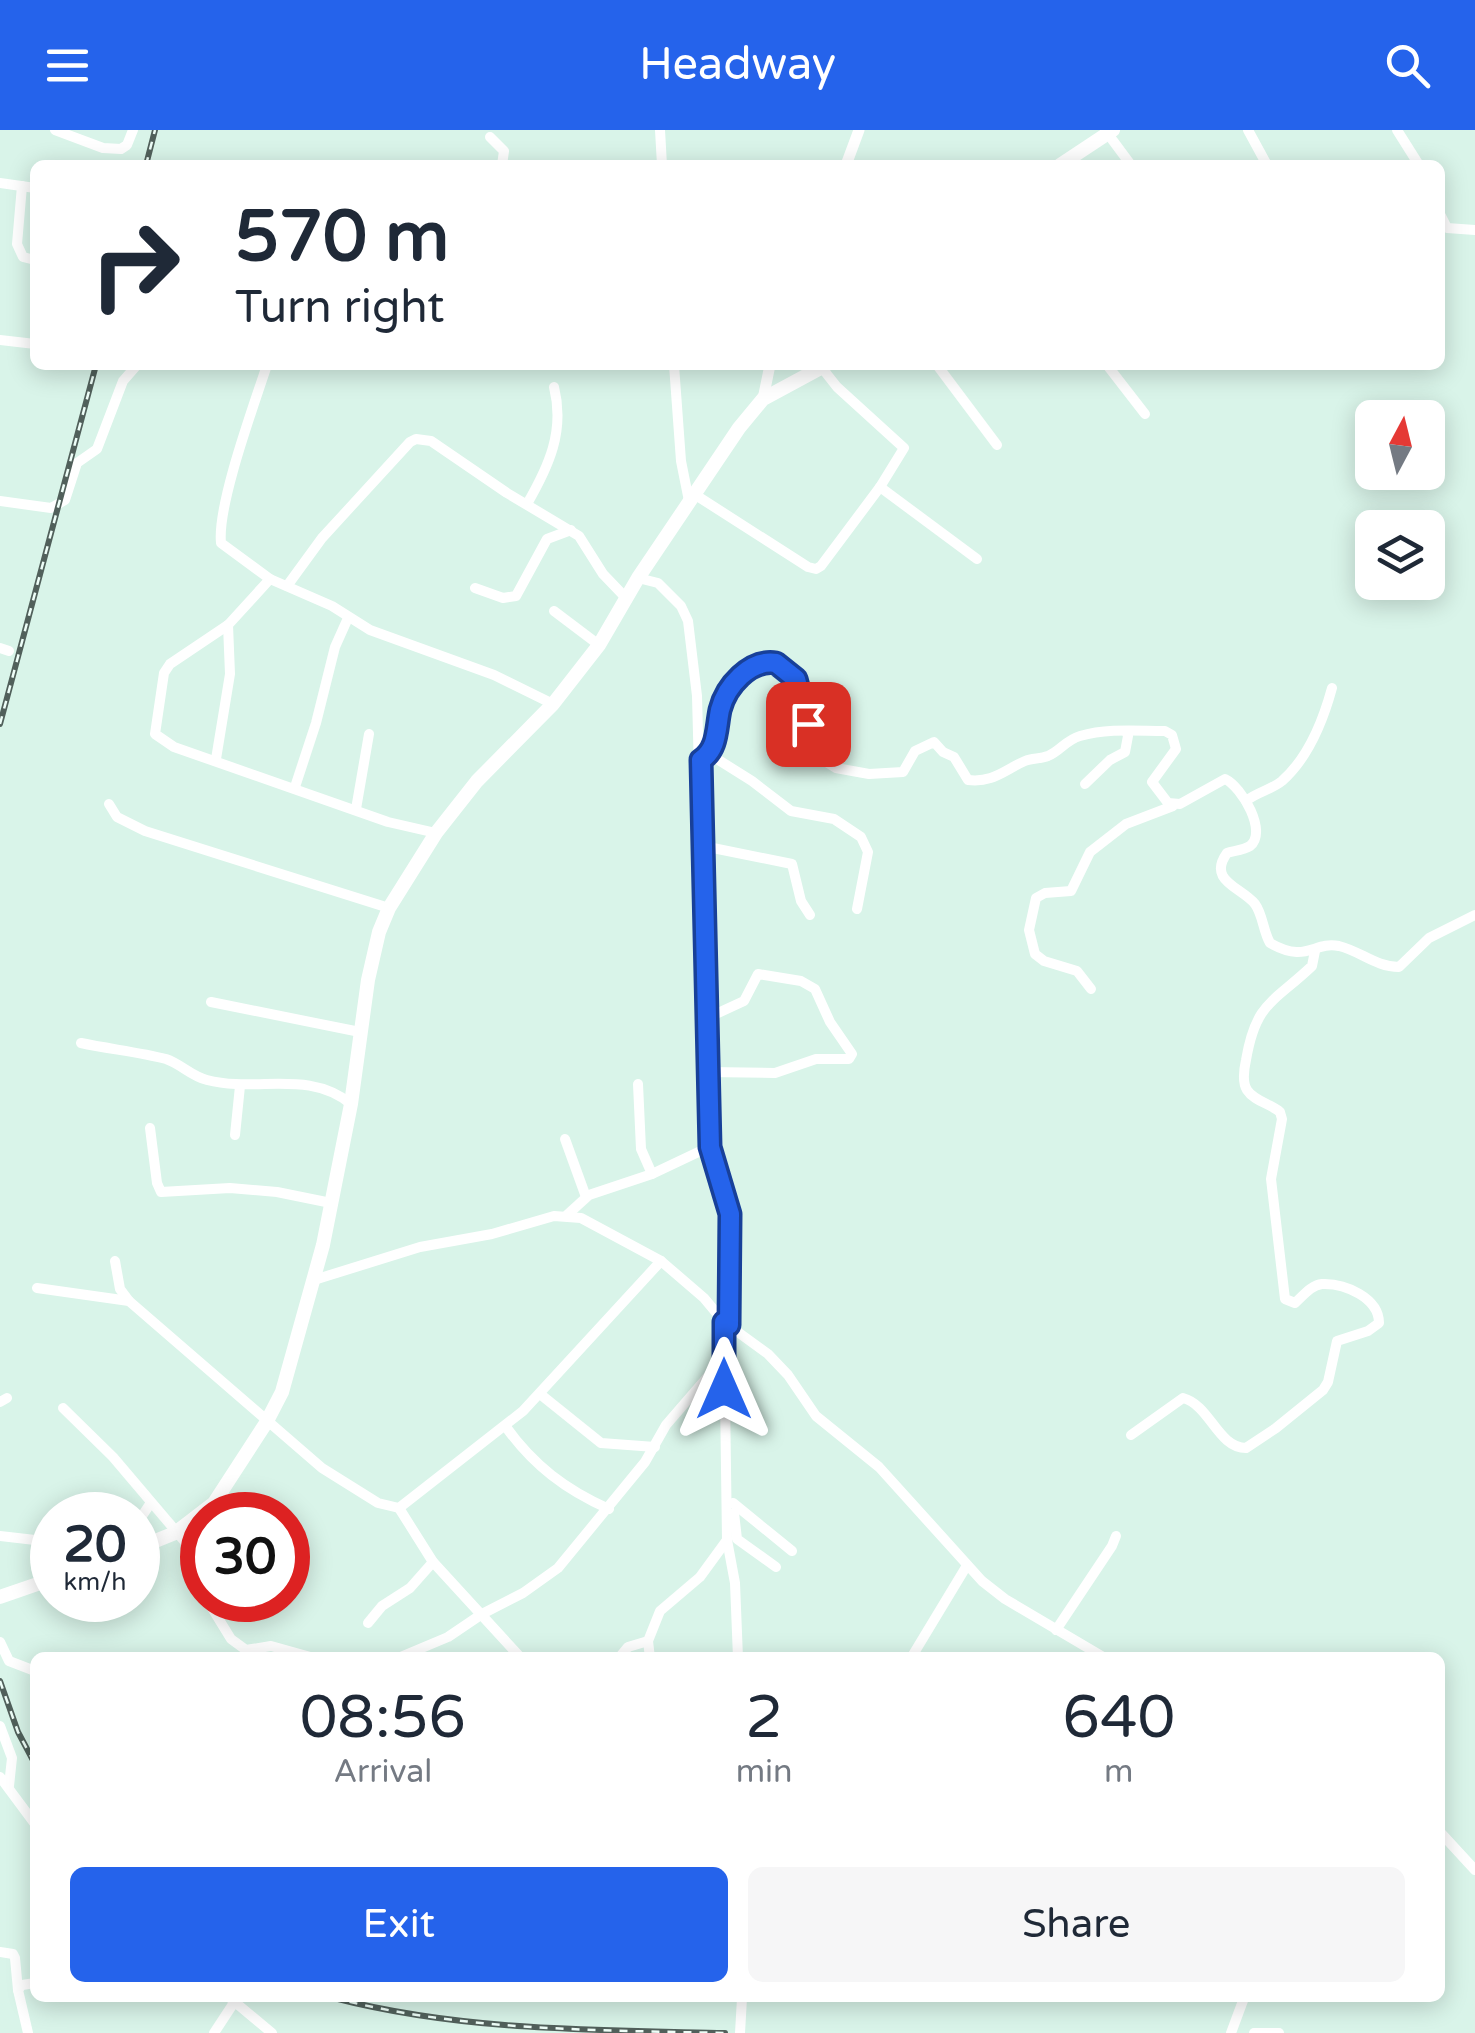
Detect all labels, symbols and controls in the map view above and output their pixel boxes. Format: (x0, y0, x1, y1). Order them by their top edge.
icon: menu (40, 38, 95, 93)
text: Headway (639, 38, 836, 92)
icon: search (1380, 38, 1435, 93)
text: 570 m (235, 196, 449, 280)
icon: right (70, 200, 200, 330)
text: Turn right (235, 281, 444, 335)
north arrow (1355, 400, 1445, 490)
map controls (1355, 400, 1445, 600)
button: layers (1355, 510, 1445, 600)
pin (766, 682, 851, 767)
icon: arrive (781, 697, 836, 752)
position arrow (672, 1337, 776, 1441)
speed limit sign: 30 (180, 1492, 310, 1622)
text: 20 (64, 1515, 126, 1575)
text: km/h (64, 1567, 126, 1597)
text: 08:56 (300, 1682, 466, 1754)
text: 2 (745, 1682, 783, 1754)
text: 640 (1062, 1682, 1175, 1754)
text: Arrival (333, 1753, 432, 1791)
text: min (736, 1753, 793, 1791)
text: m (1104, 1753, 1133, 1791)
button: Exit (70, 1867, 728, 1982)
button: Share (748, 1867, 1405, 1982)

